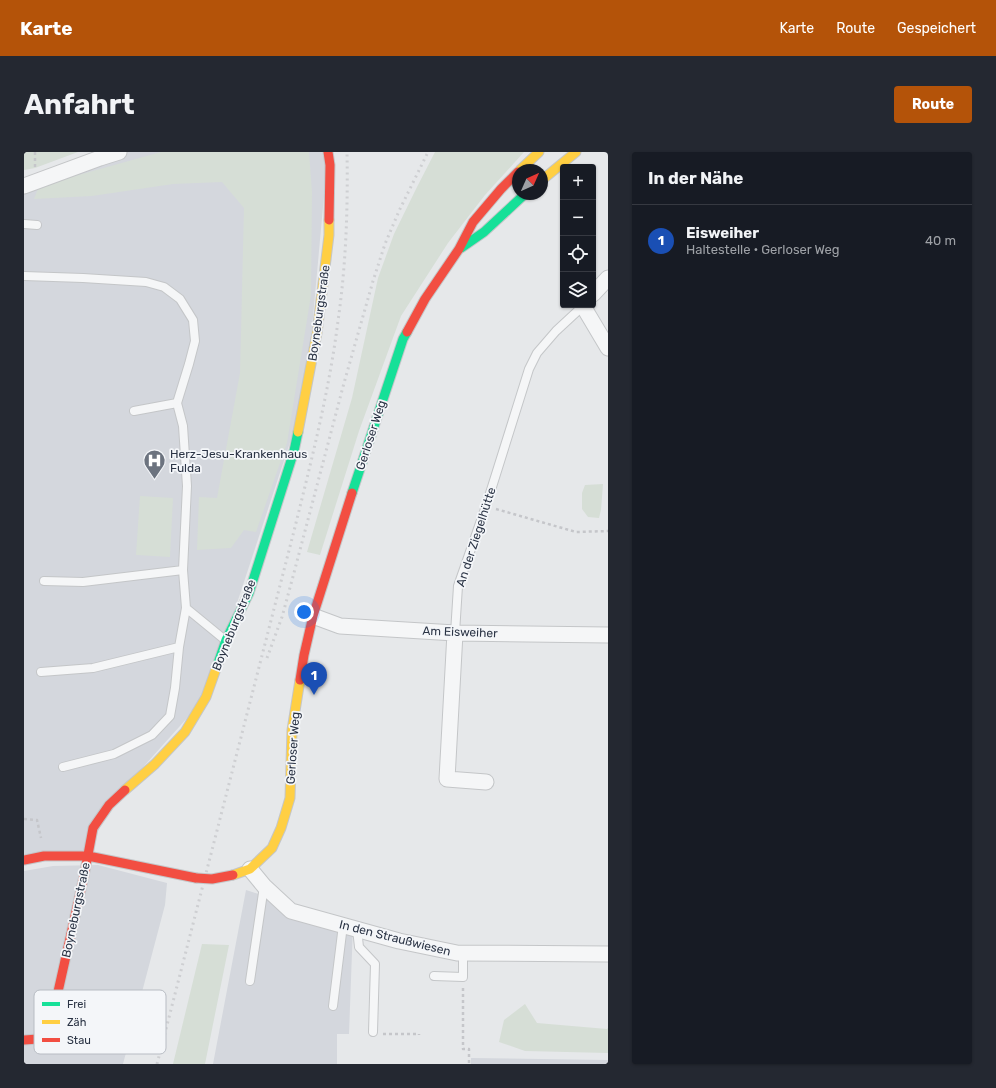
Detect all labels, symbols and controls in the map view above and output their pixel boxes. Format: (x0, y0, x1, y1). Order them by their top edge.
text: Karte (20, 17, 72, 40)
text: Karte (779, 20, 814, 37)
text: Route (836, 20, 875, 37)
text: Gespeichert (897, 20, 976, 37)
button: Route (894, 86, 972, 123)
text: Anfahrt (24, 88, 135, 121)
north arrow (512, 164, 548, 200)
map controls (560, 164, 596, 308)
button: + (560, 164, 596, 200)
text: In der Nähe (648, 168, 743, 188)
button: − (560, 200, 596, 236)
text: Eisweiher (686, 224, 759, 242)
text: 1 (658, 233, 664, 248)
text: 40 m (925, 233, 956, 248)
button: locate (560, 236, 596, 272)
text: Haltestelle · Gerloser Weg (686, 242, 840, 257)
street label: Boyneburgstraße (305, 264, 333, 362)
button: layers (560, 272, 596, 308)
street label: Gerloser Weg (353, 398, 389, 472)
place label: Herz-Jesu-Krankenhaus Fulda (170, 447, 307, 475)
hospital icon: Herz-Jesu-Krankenhaus Fulda (141, 448, 167, 481)
street label: An der Ziegelhütte (453, 485, 499, 588)
street label: Boyneburgstraße (209, 577, 259, 673)
your location (294, 602, 314, 622)
street label: Am Eisweiher (422, 624, 498, 640)
pin: 1 (301, 662, 327, 695)
street label: Gerloser Weg (283, 711, 303, 785)
street label: Boyneburgstraße (59, 861, 93, 959)
street label: In den Straußwiesen (338, 917, 452, 959)
legend (34, 990, 166, 1054)
text: Frei (67, 998, 86, 1011)
text: Zäh (67, 1016, 86, 1029)
text: Stau (67, 1034, 91, 1047)

